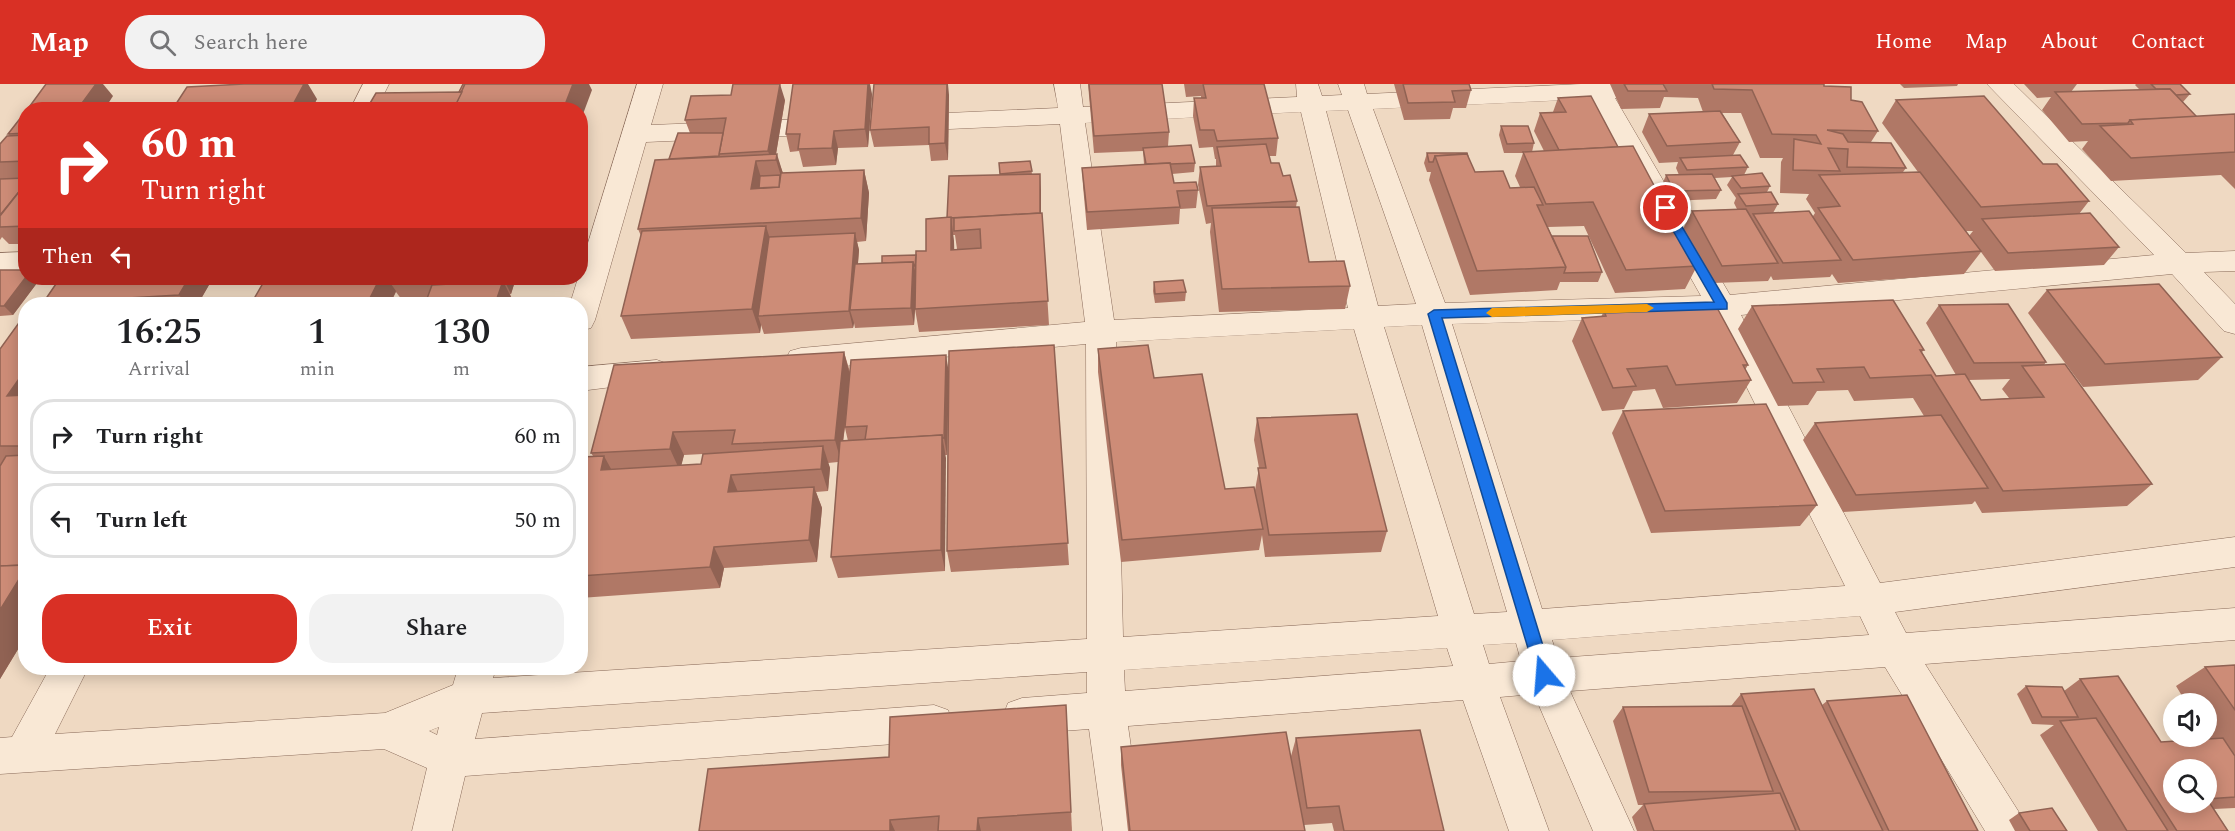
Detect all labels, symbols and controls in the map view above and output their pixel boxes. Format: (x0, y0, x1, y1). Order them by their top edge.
search box (125, 15, 545, 69)
text: Map (30, 21, 89, 64)
icon: search (146, 26, 179, 59)
text: Search here (194, 26, 308, 59)
text: Home (1875, 26, 1932, 58)
text: Map (1965, 26, 2007, 58)
text: About (2040, 26, 2098, 58)
text: Contact (2131, 26, 2205, 58)
text: 60 m (141, 113, 236, 176)
icon: right (42, 126, 120, 204)
text: Turn right (141, 170, 266, 212)
pin (1640, 182, 1691, 233)
icon: arrive (1649, 191, 1682, 224)
text: Then (42, 240, 93, 273)
icon: left (105, 240, 138, 273)
text: 16:25 (116, 305, 202, 360)
text: 1 (308, 305, 327, 360)
text: 130 (432, 305, 490, 360)
text: Arrival (128, 354, 190, 384)
text: min (300, 354, 335, 384)
text: m (453, 354, 470, 384)
icon: right (45, 420, 78, 453)
text: Turn right (96, 420, 203, 453)
text: 60 m (515, 420, 561, 453)
icon: left (45, 504, 78, 537)
text: Turn left (96, 504, 188, 537)
text: 50 m (515, 504, 561, 537)
button: Exit (42, 594, 297, 663)
button: Share (309, 594, 564, 663)
position arrow (1512, 643, 1576, 707)
map controls (2163, 693, 2217, 813)
button: sound (2163, 693, 2217, 747)
button: search (2163, 759, 2217, 813)

